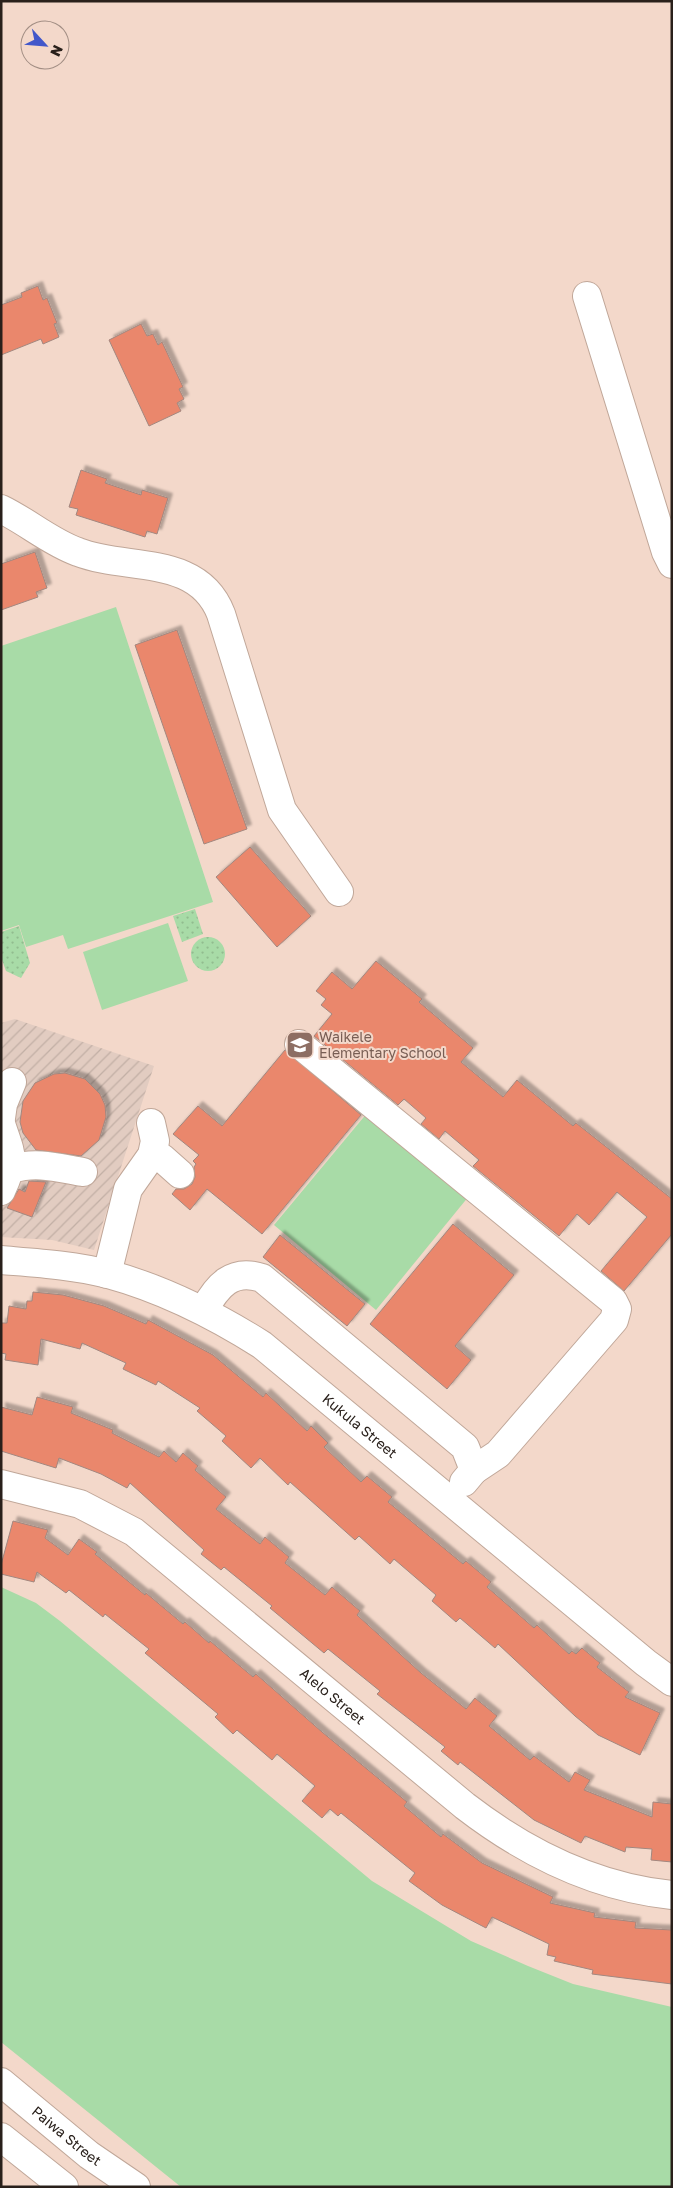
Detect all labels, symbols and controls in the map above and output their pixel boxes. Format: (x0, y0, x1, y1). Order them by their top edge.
north arrow (20, 20, 70, 70)
text: N (47, 42, 67, 59)
place label: Waikele Elementary School (319, 1028, 446, 1061)
school or university icon: Waikele Elementary School (285, 1030, 315, 1060)
street label: Kukula Street (319, 1390, 401, 1461)
street label: Alelo Street (297, 1664, 369, 1728)
street label: Paiwa Street (29, 2102, 105, 2169)

